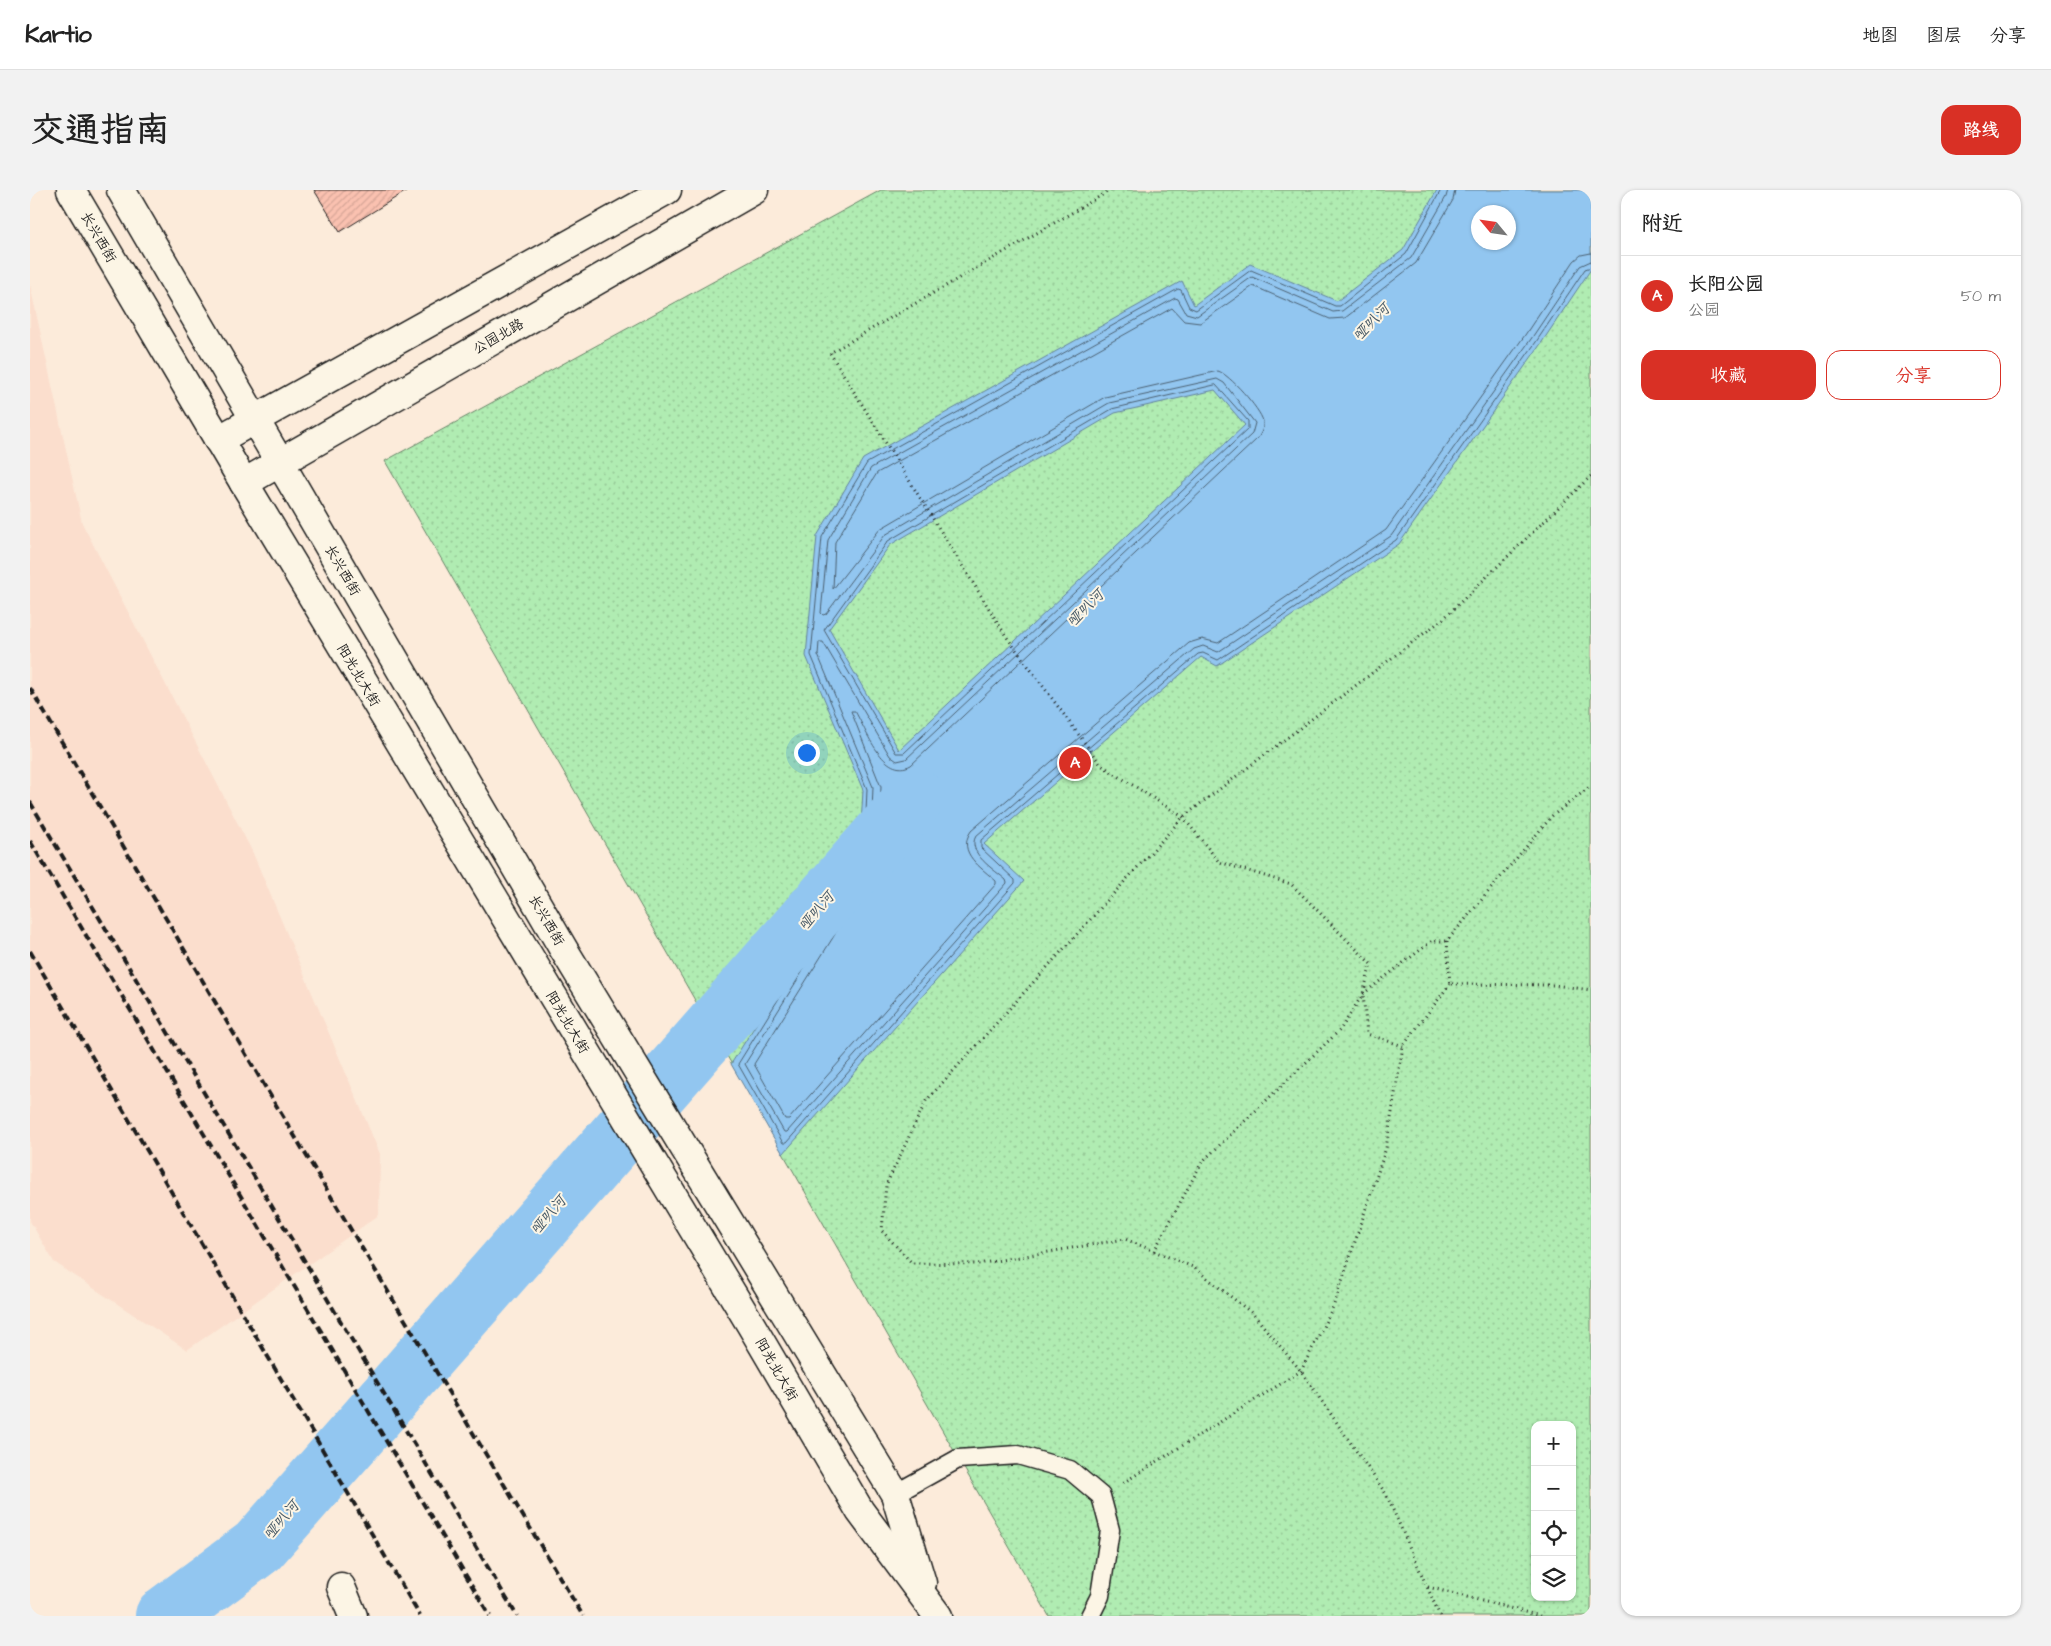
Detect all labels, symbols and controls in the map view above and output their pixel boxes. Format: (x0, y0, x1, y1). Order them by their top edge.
text: Kartio (25, 18, 92, 52)
text: 地图 (1862, 23, 1898, 48)
text: 图层 (1926, 23, 1962, 48)
text: 分享 (1990, 23, 2026, 48)
button: 路线 (1941, 105, 2021, 155)
text: 交通指南 (30, 106, 170, 155)
north arrow (1471, 205, 1516, 250)
street label: 长兴西街 (75, 208, 121, 267)
text: 附近 (1641, 209, 1683, 238)
text: 长阳公园 (1688, 271, 1764, 298)
text: A (1652, 285, 1662, 307)
text: 50 m (1961, 285, 2001, 307)
water label: 哑叭河 (1348, 297, 1397, 346)
text: 公园 (1688, 299, 1720, 321)
street label: 公园北路 (469, 314, 528, 360)
button: 收藏 (1641, 350, 1816, 400)
button: 分享 (1826, 350, 2001, 400)
street label: 长兴西街 (319, 541, 365, 600)
water label: 哑叭河 (1062, 583, 1111, 632)
street label: 阳光北大街 (332, 640, 385, 711)
your location (794, 740, 820, 766)
pin: A (1059, 744, 1091, 782)
water label: 哑叭河 (794, 885, 841, 935)
street label: 长兴西街 (523, 891, 569, 950)
street label: 阳光北大街 (541, 987, 594, 1058)
water label: 哑叭河 (526, 1189, 573, 1239)
street label: 阳光北大街 (750, 1334, 802, 1405)
map controls (1531, 1421, 1576, 1601)
button: + (1531, 1421, 1576, 1466)
button: − (1531, 1466, 1576, 1511)
water label: 哑叭河 (259, 1494, 306, 1544)
button: locate (1531, 1511, 1576, 1556)
button: layers (1531, 1556, 1576, 1601)

